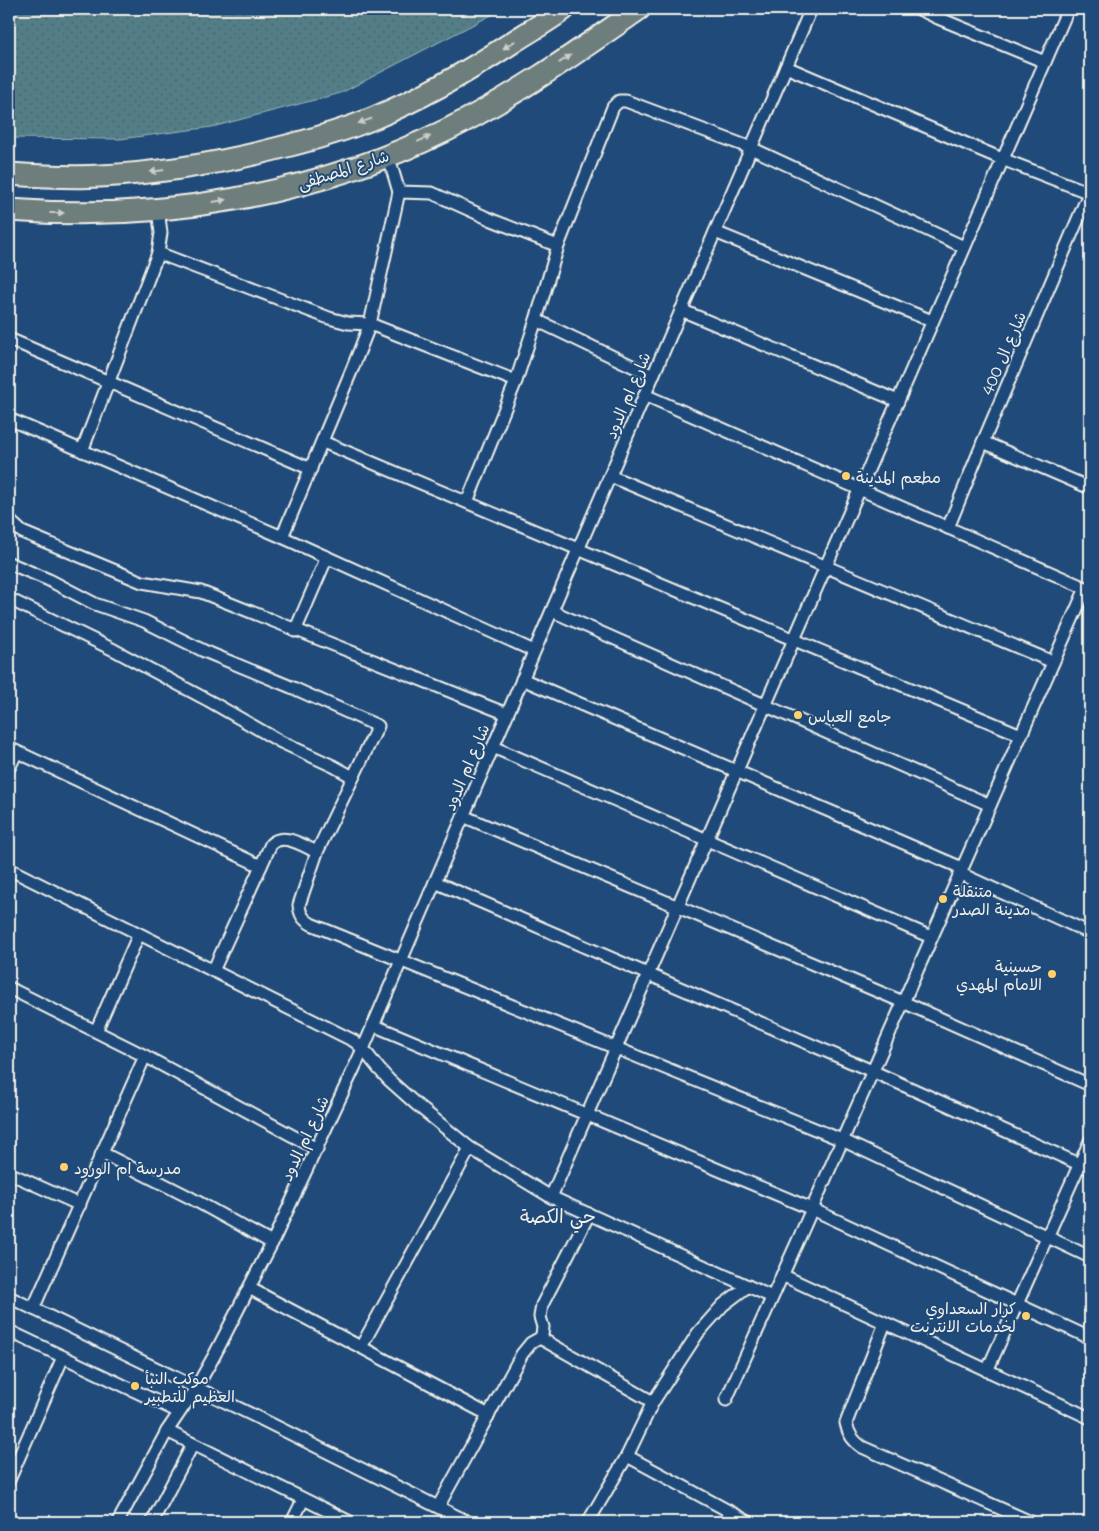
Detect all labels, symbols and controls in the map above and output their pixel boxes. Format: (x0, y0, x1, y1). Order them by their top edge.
one-way arrow (502, 40, 515, 50)
one-way arrow (559, 54, 572, 64)
one-way arrow (358, 118, 373, 125)
one-way arrow (417, 135, 431, 143)
street label: شارع المصطفى (295, 144, 392, 196)
one-way arrow (148, 167, 164, 175)
one-way arrow (212, 197, 227, 205)
one-way arrow (50, 209, 66, 217)
street label: شارع ال 400 (976, 308, 1032, 399)
street label: شارع ام الدود (599, 349, 657, 443)
place label: مطعم المدينة (856, 466, 941, 490)
marker: مطعم المدينة (840, 470, 852, 482)
place label: جامع العباس (808, 705, 892, 728)
marker: جامع العباس (792, 709, 804, 721)
street label: شارع ام الدود (438, 721, 496, 815)
place label: متنقلة مدينة الصدر (951, 880, 1030, 919)
marker: متنقلة مدينة الصدر (937, 893, 949, 905)
place label: حسينية الامام المهدي (956, 955, 1042, 997)
marker: حسينية الامام المهدي (1046, 968, 1058, 980)
street label: شارع ام الدود (275, 1092, 336, 1185)
place label: مدرسة ام الورود (74, 1157, 181, 1181)
marker: مدرسة ام الورود (58, 1161, 70, 1173)
district label: حي الكصة (520, 1203, 596, 1233)
place label: كرار السعداوي لخدمات الانترنت (910, 1297, 1016, 1336)
marker: كرار السعداوي لخدمات الانترنت (1020, 1310, 1032, 1322)
place label: موكب النبأ العظيم للتطبير (143, 1367, 235, 1409)
marker: موكب النبأ العظيم للتطبير (129, 1380, 141, 1392)

